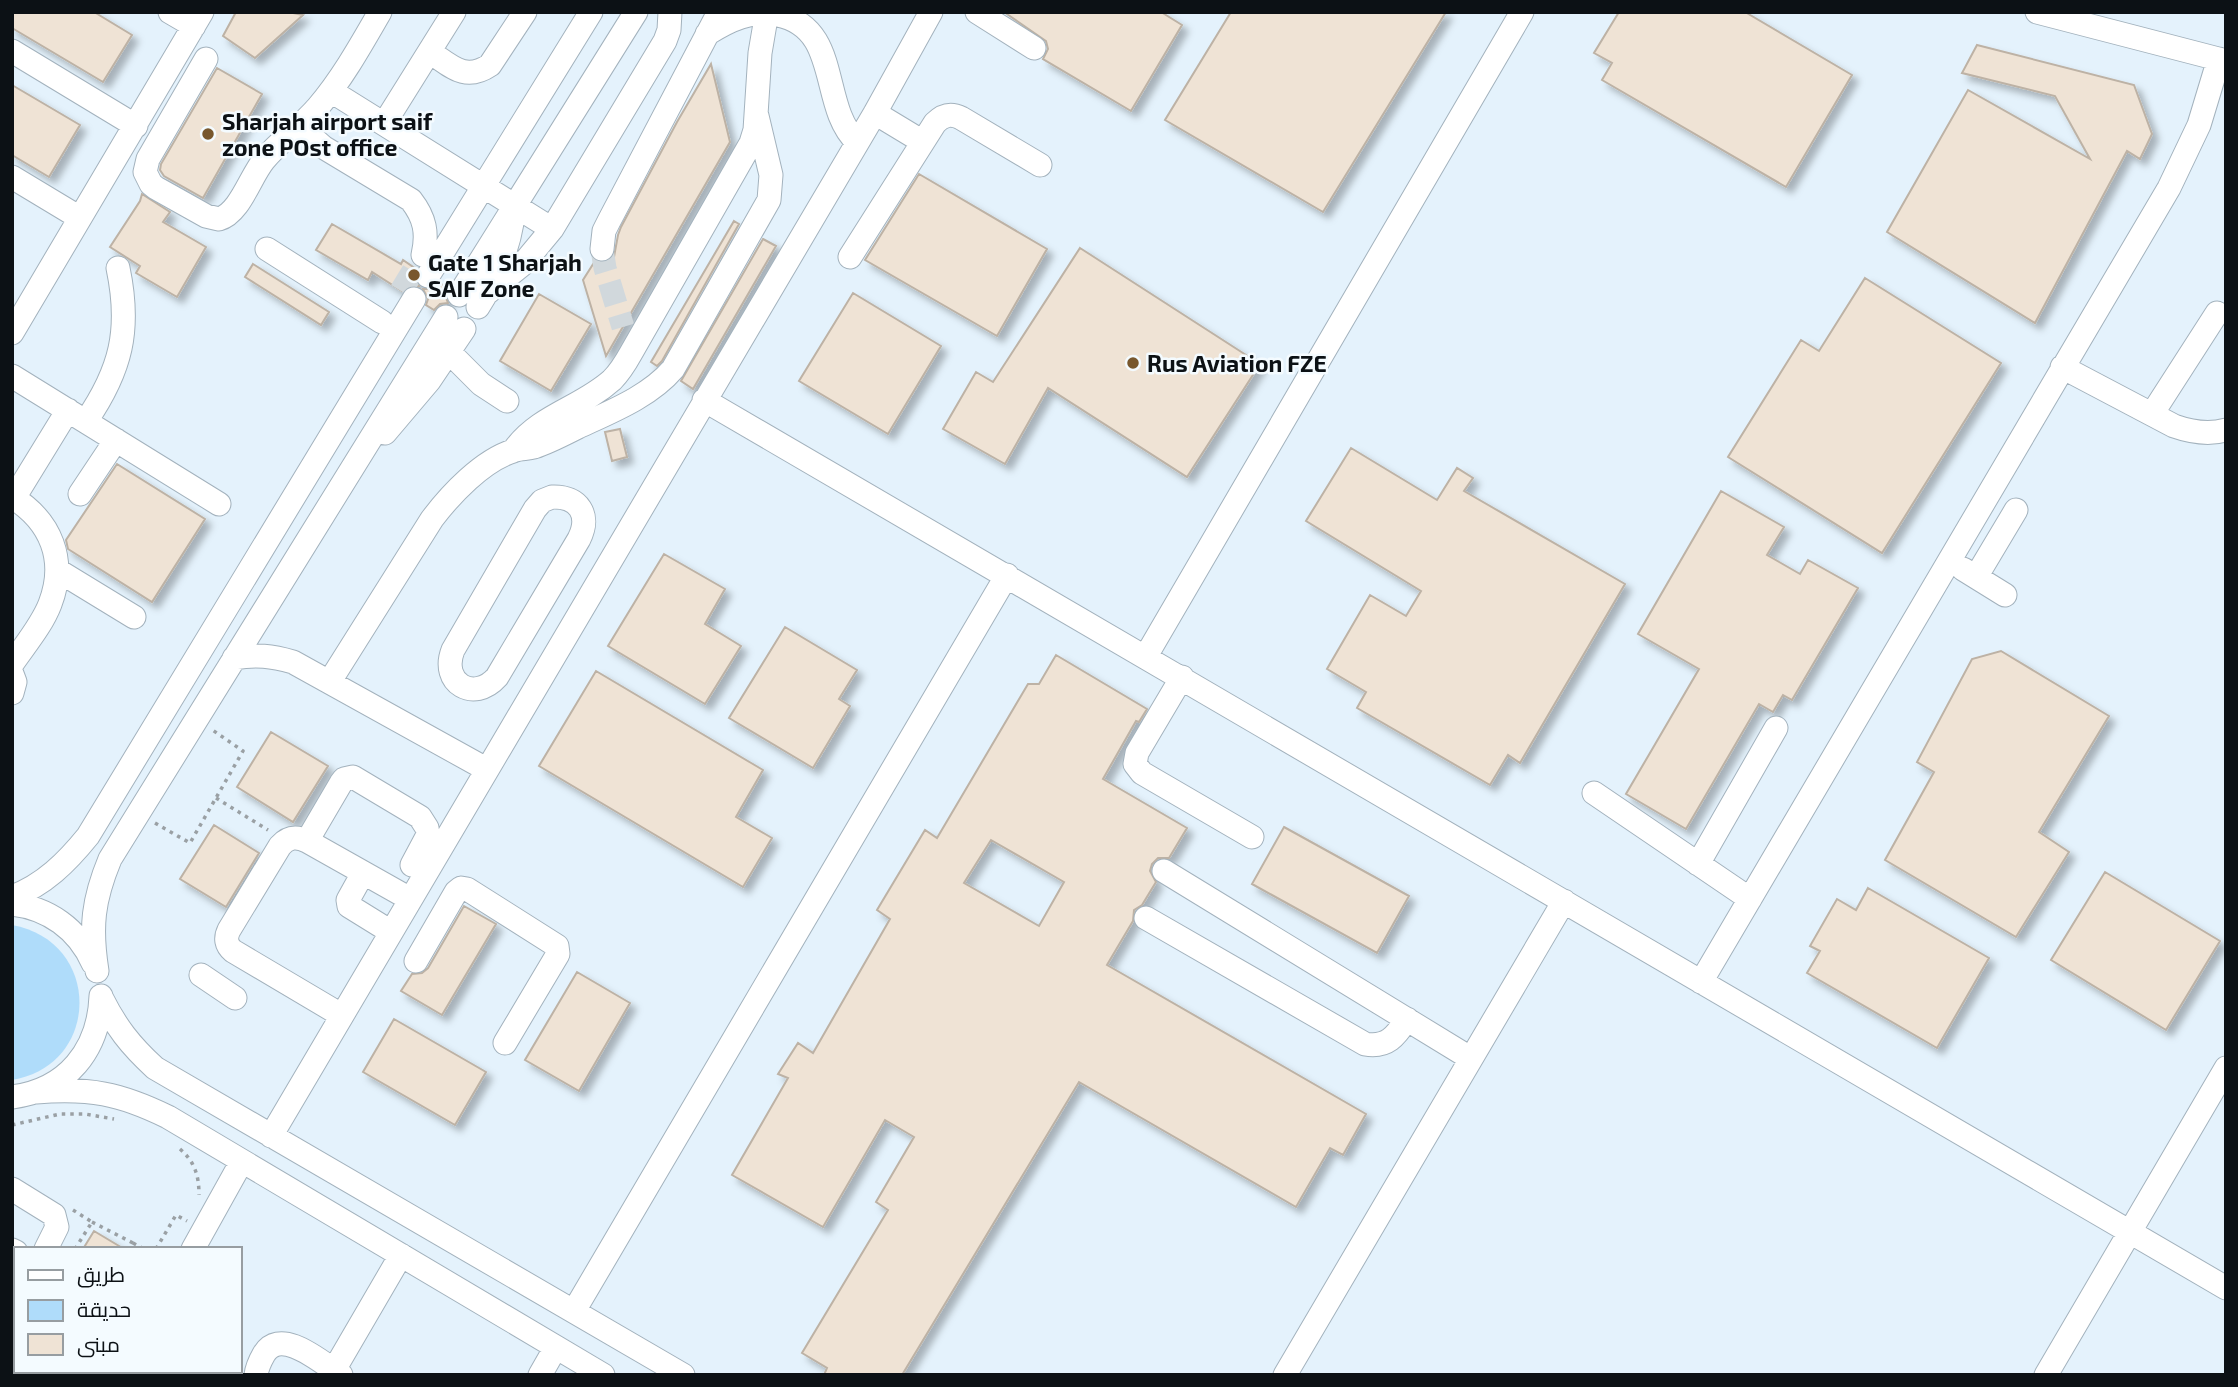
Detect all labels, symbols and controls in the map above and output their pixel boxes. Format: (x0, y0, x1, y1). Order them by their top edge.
place label: Sharjah airport saif zone POst office (222, 107, 433, 161)
marker: Sharjah airport saif zone POst office (200, 126, 216, 142)
place label: Gate 1 Sharjah SAIF Zone (428, 248, 582, 302)
marker: Gate 1 Sharjah SAIF Zone (406, 267, 422, 283)
place label: Rus Aviation FZE (1147, 349, 1327, 377)
marker: Rus Aviation FZE (1125, 355, 1141, 371)
legend (14, 1247, 242, 1373)
text: طريق (77, 1261, 125, 1288)
text: حديقة (77, 1296, 131, 1321)
text: مبنى (77, 1331, 120, 1358)

